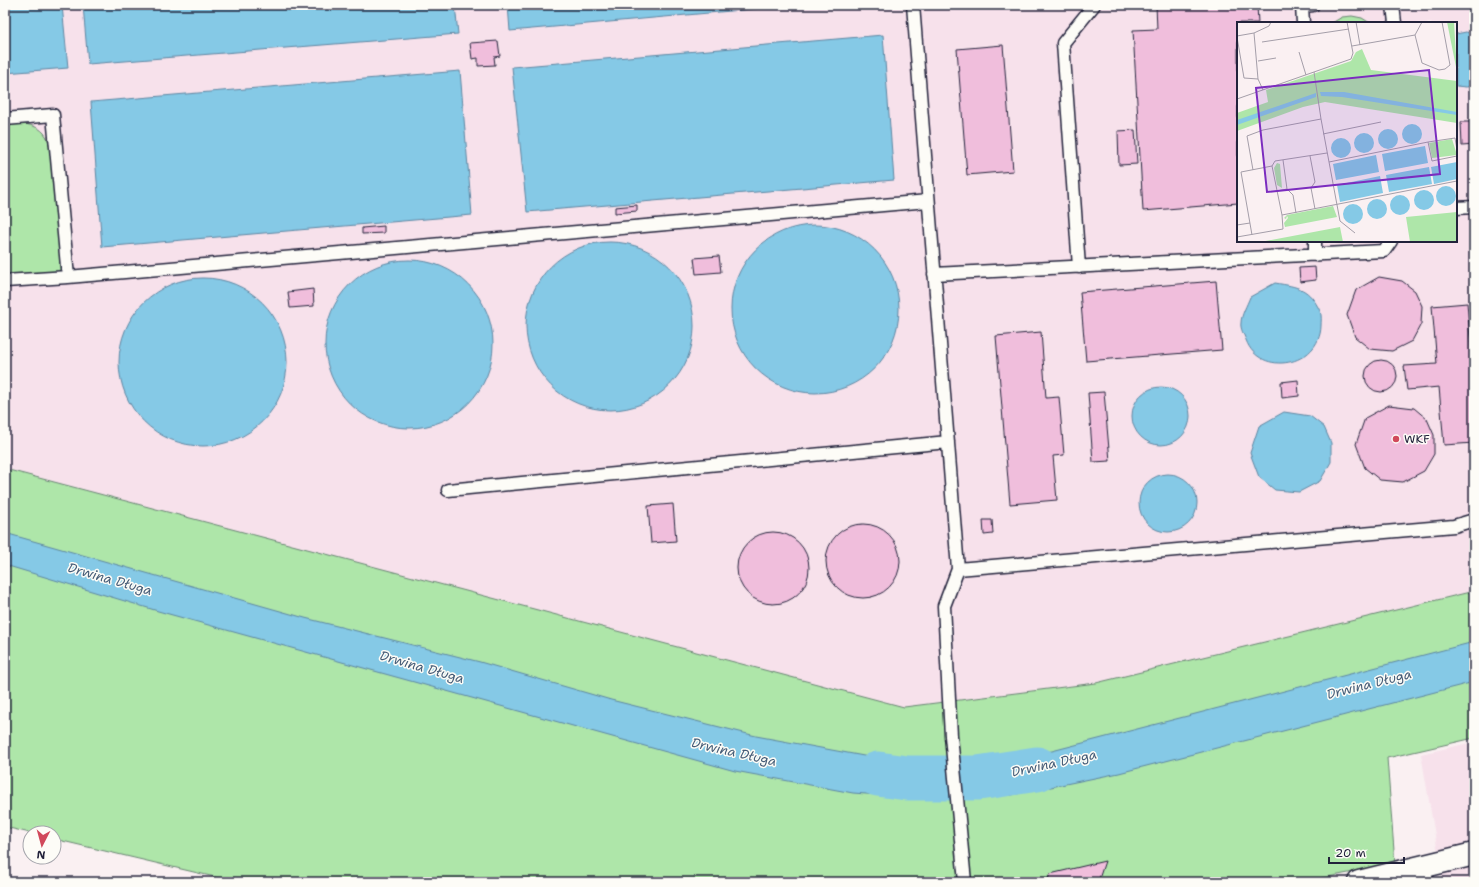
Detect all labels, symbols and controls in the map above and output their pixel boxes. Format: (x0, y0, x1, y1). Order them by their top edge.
inset map (1237, 22, 1457, 242)
place label: WKF (1404, 431, 1430, 447)
marker: WKF (1391, 434, 1401, 444)
water label: Drwina Długa (66, 559, 154, 599)
water label: Drwina Długa (378, 647, 466, 687)
water label: Drwina Długa (1325, 665, 1413, 703)
water label: Drwina Długa (690, 734, 778, 770)
water label: Drwina Długa (1010, 746, 1098, 780)
north arrow (22, 825, 62, 865)
scale bar (1329, 839, 1404, 865)
text: 20 m (1335, 845, 1366, 861)
text: N (36, 847, 46, 862)

